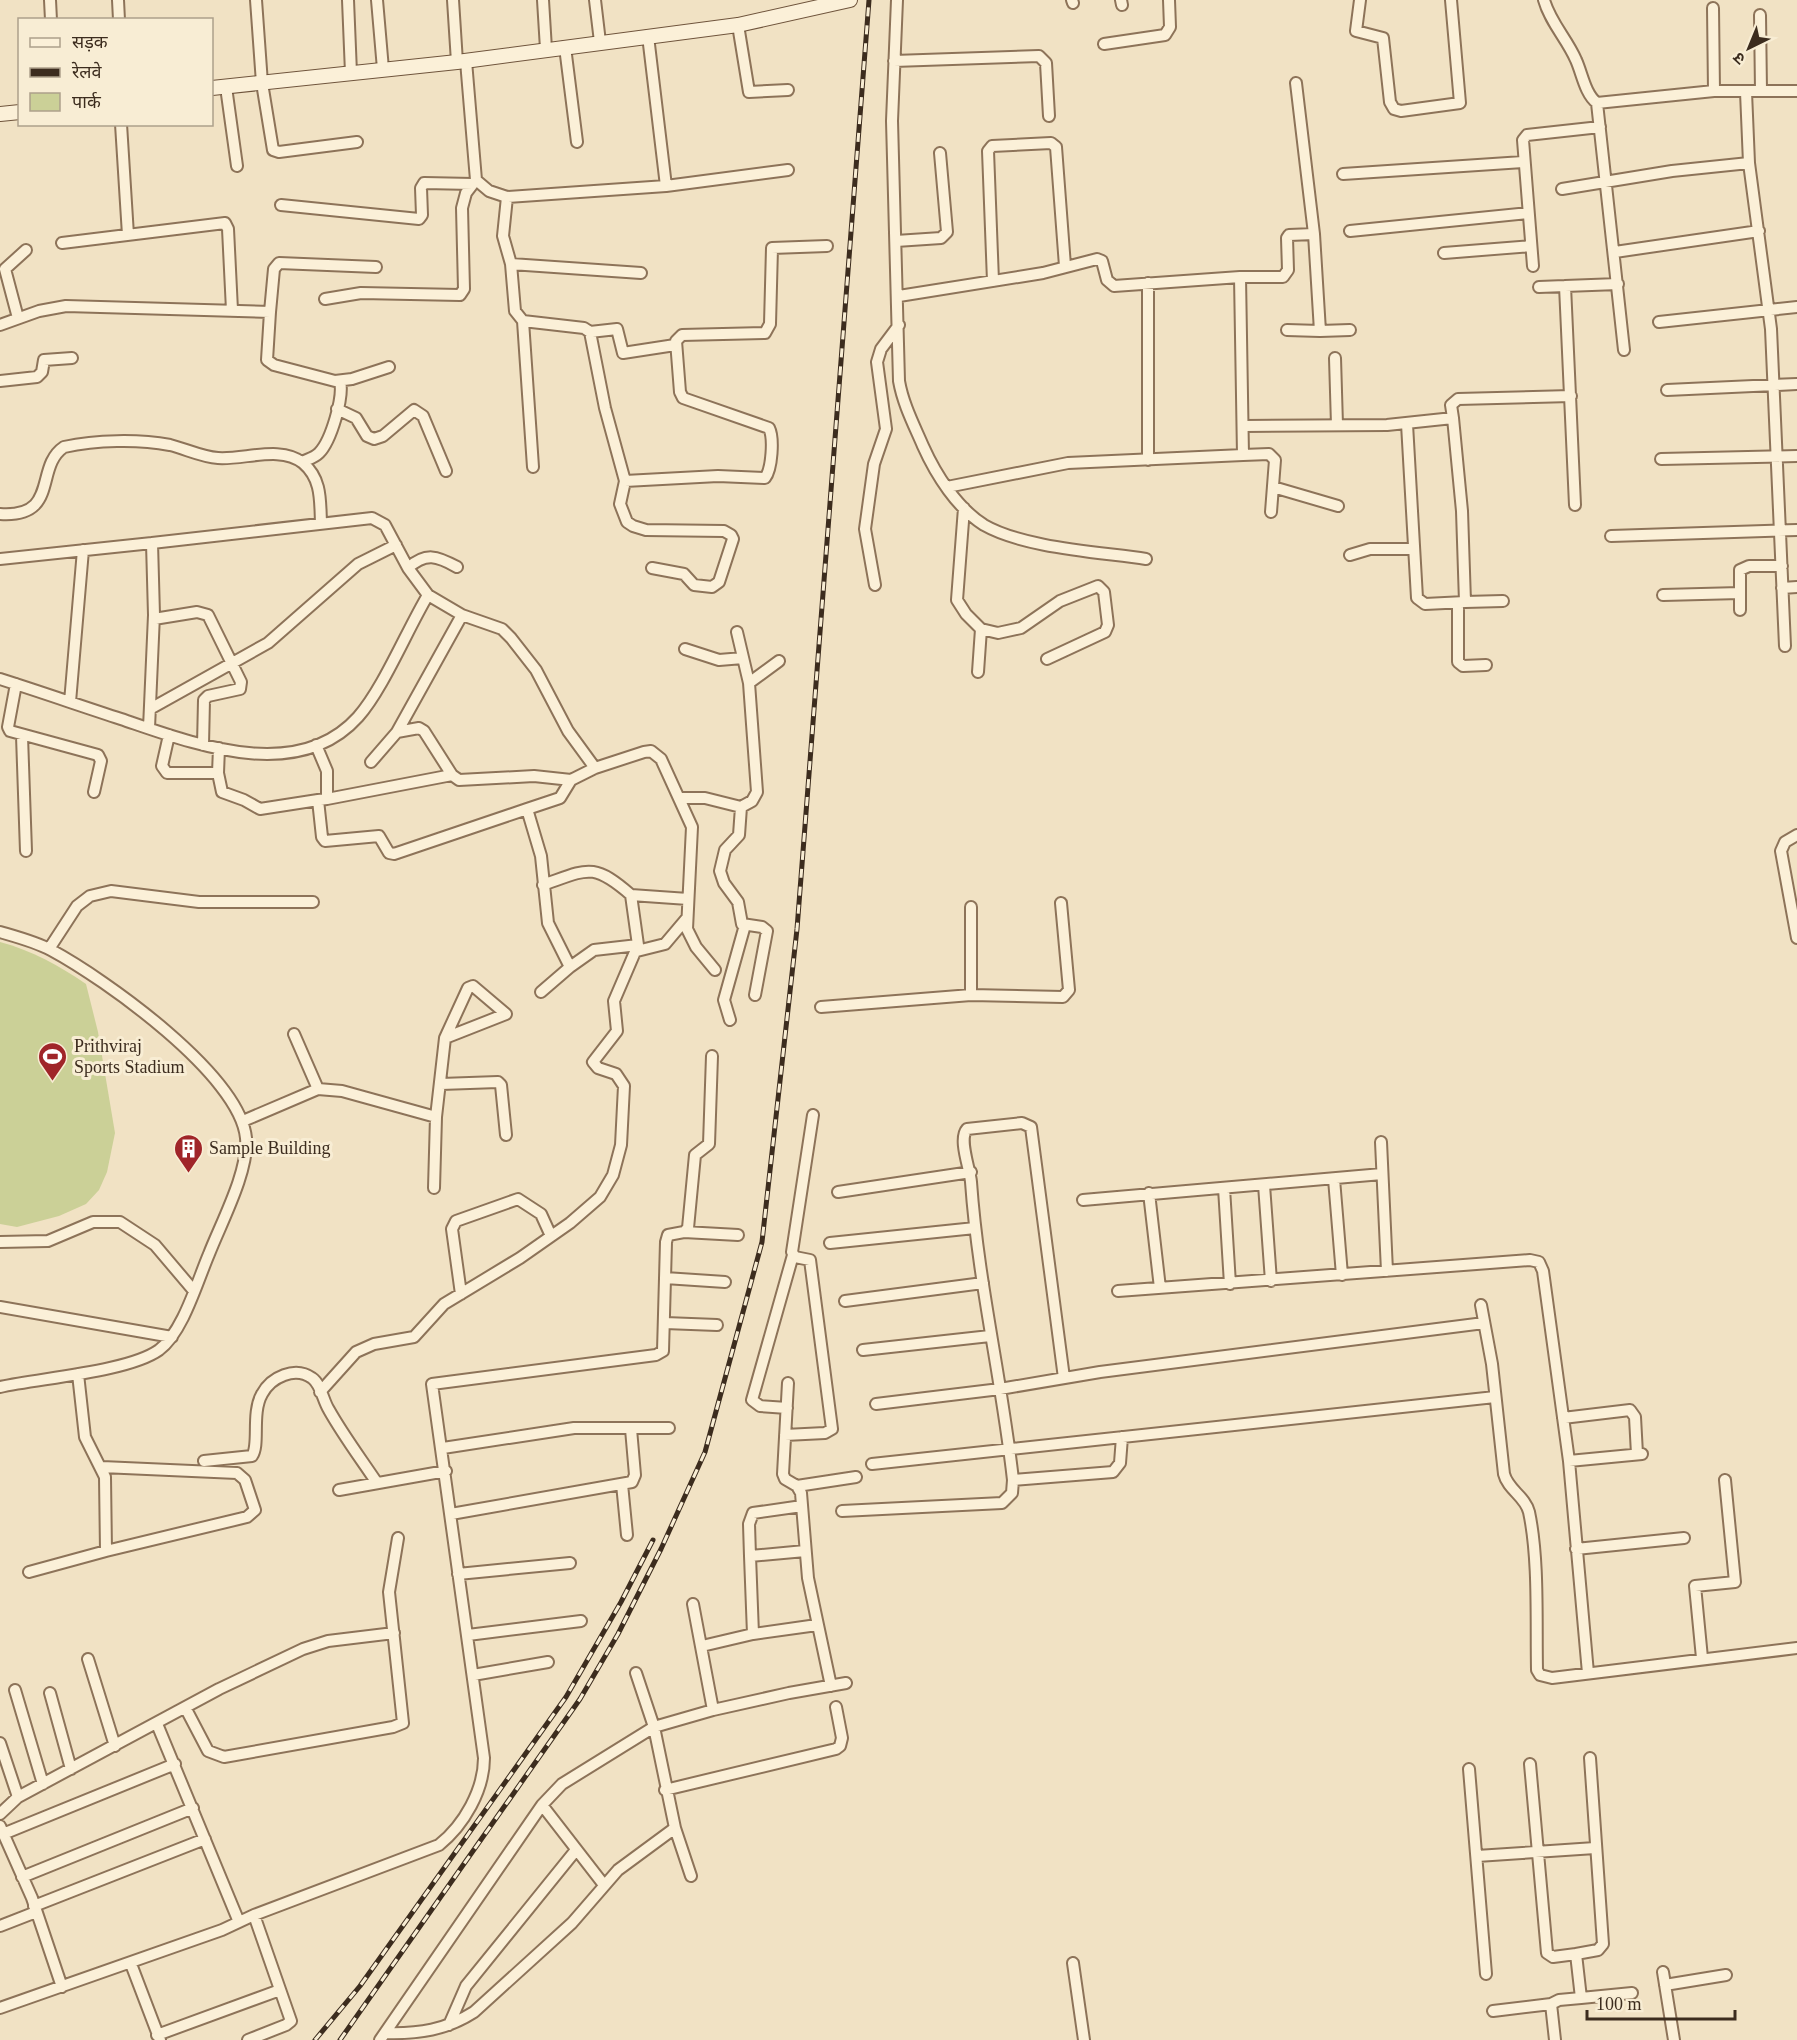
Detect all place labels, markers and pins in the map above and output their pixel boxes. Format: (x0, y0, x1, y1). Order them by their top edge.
place label: Prithviraj Sports Stadium (74, 1036, 185, 1077)
sports icon: Prithviraj Sports Stadium (37, 1040, 69, 1082)
building icon: Sample Building (172, 1132, 204, 1174)
place label: Sample Building (209, 1138, 331, 1158)

